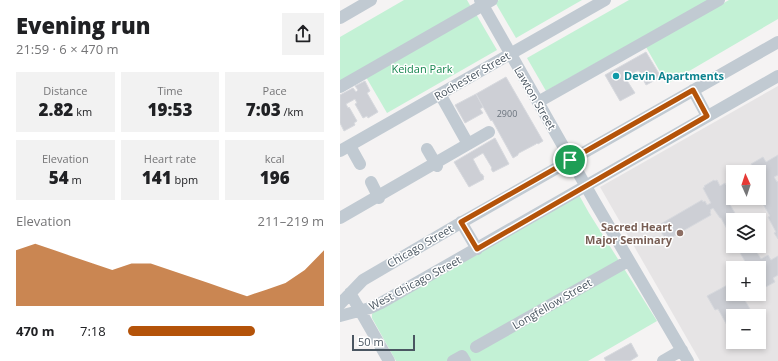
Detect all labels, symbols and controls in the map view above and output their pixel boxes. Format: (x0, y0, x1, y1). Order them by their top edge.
text: Evening run (16, 10, 151, 40)
button: share (282, 13, 324, 55)
text: 21:59 · 6 × 470 m (16, 40, 119, 58)
street label: Rochester Street (431, 48, 512, 103)
park label: Keidan Park (391, 61, 453, 76)
street label: Lawton Street (511, 63, 560, 132)
place label: Devin Apartments (624, 68, 725, 83)
marker: Devin Apartments (611, 71, 621, 81)
text: Distance (43, 83, 87, 98)
text: Time (157, 83, 183, 98)
text: Pace (263, 83, 287, 98)
text: 2.82 (39, 98, 73, 121)
text: 19:53 (148, 98, 192, 121)
text: 7:03 (246, 98, 281, 121)
text: km (73, 104, 92, 119)
text: /km (281, 104, 303, 119)
house number: 2900 (497, 107, 517, 120)
pin (553, 143, 587, 177)
icon: arrive (559, 149, 581, 171)
text: Elevation (42, 151, 89, 166)
text: Heart rate (144, 151, 196, 166)
text: kcal (265, 151, 285, 166)
north arrow (726, 165, 766, 205)
map controls (726, 165, 766, 349)
text: 54 (49, 166, 69, 189)
text: 141 (142, 166, 172, 189)
text: 196 (260, 166, 290, 189)
text: m (69, 172, 82, 187)
text: bpm (172, 172, 198, 187)
text: Elevation (16, 212, 71, 230)
text: 211–219 m (257, 212, 324, 230)
button: layers (726, 213, 766, 253)
place label: Sacred Heart Major Seminary (585, 219, 673, 247)
street label: Chicago Street (384, 221, 456, 271)
marker: Sacred Heart Major Seminary (675, 228, 685, 238)
street label: West Chicago Street (366, 252, 464, 313)
button: + (726, 261, 766, 301)
street label: Longfellow Street (509, 275, 594, 332)
button: − (726, 309, 766, 349)
text: 470 m (16, 322, 54, 340)
text: 7:18 (80, 322, 106, 340)
scale bar (352, 333, 415, 352)
text: 50 m (358, 334, 384, 349)

